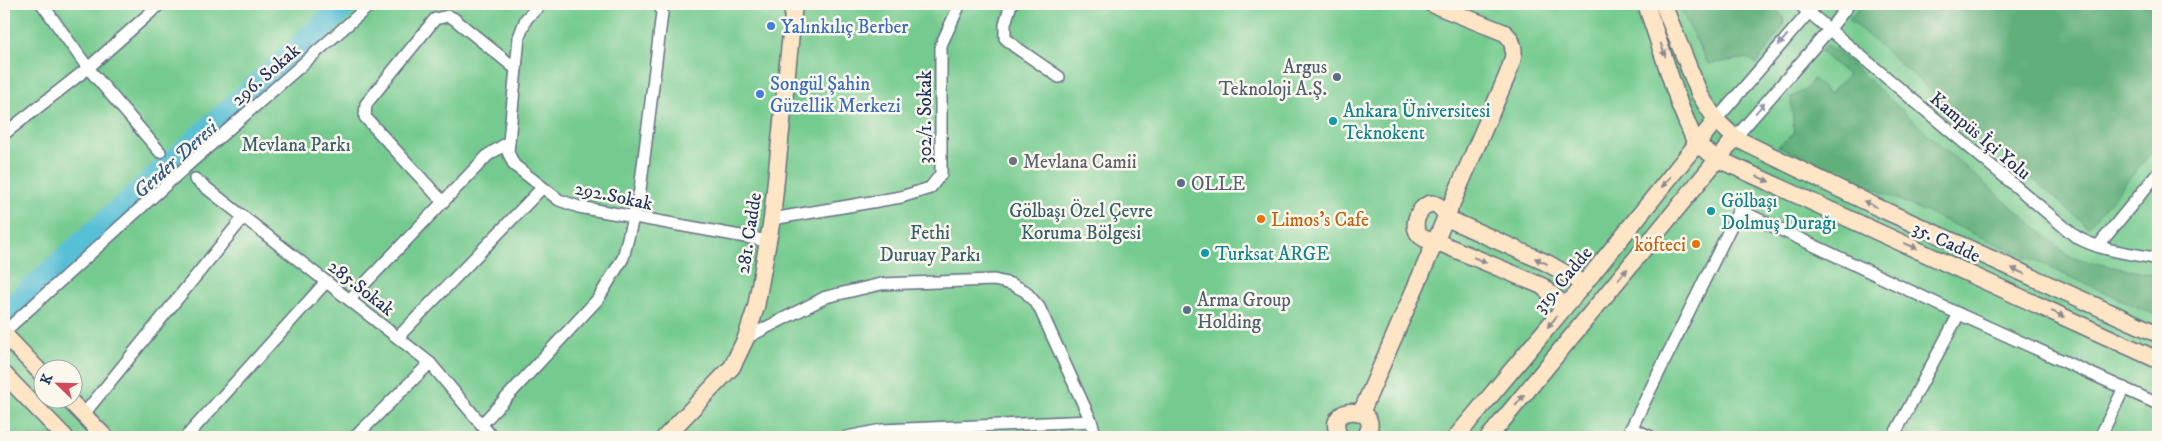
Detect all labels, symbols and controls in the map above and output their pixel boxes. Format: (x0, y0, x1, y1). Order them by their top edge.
place label: Yalınkılıç Berber (781, 16, 908, 39)
marker: Yalınkılıç Berber (765, 20, 777, 32)
one-way arrow (1777, 34, 1789, 46)
street label: 296. Sokak (227, 39, 305, 111)
one-way arrow (1660, 42, 1667, 57)
place label: Argus Teknoloji A.Ş. (1218, 56, 1327, 101)
street label: 302/1. Sokak (914, 70, 937, 164)
marker: Argus Teknoloji A.Ş. (1331, 71, 1343, 83)
place label: Songül Şahin Güzellik Merkezi (770, 73, 901, 118)
street label: Kampüs İçi Yolu (1925, 87, 2036, 185)
marker: Songül Şahin Güzellik Merkezi (754, 88, 766, 100)
place label: Ankara Üniversitesi Teknokent (1343, 99, 1491, 145)
one-way arrow (1755, 101, 1766, 114)
water label: Gerder Deresi (129, 115, 225, 204)
marker: Ankara Üniversitesi Teknokent (1327, 115, 1339, 127)
park label: Mevlana Parkı (241, 134, 351, 157)
place label: Mevlana Camii (1023, 151, 1137, 174)
marker: Mevlana Camii (1007, 155, 1019, 167)
place label: OLLE (1191, 173, 1245, 196)
one-way arrow (1756, 175, 1770, 183)
one-way arrow (1660, 176, 1671, 189)
street label: 292.Sokak (573, 177, 655, 216)
marker: OLLE (1175, 177, 1187, 189)
place label: Gölbaşı Dolmuş Durağı (1721, 190, 1837, 235)
street label: 281. Cadde (732, 191, 767, 275)
park label: Gölbaşı Özel Çevre Koruma Bölgesi (1009, 199, 1153, 245)
one-way arrow (1863, 200, 1877, 208)
marker: Gölbaşı Dolmuş Durağı (1705, 205, 1717, 217)
place label: Limos's Cafe (1271, 209, 1369, 232)
marker: Limos's Cafe (1255, 213, 1267, 225)
street label: 35. Cadde (1909, 217, 1984, 268)
park label: Fethi Duruay Parkı (879, 222, 981, 267)
place label: köfteci (1634, 234, 1686, 257)
marker: köfteci (1690, 238, 1702, 250)
street label: 319. Cadde (1529, 242, 1598, 318)
place label: Turksat ARGE (1215, 243, 1329, 266)
one-way arrow (1904, 243, 1918, 251)
marker: Turksat ARGE (1199, 247, 1211, 259)
street label: 285.Sokak (323, 255, 399, 322)
one-way arrow (1534, 256, 1548, 264)
one-way arrow (1473, 257, 1487, 265)
one-way arrow (2011, 267, 2025, 275)
one-way arrow (1618, 268, 1629, 281)
place label: Arma Group Holding (1197, 289, 1291, 334)
marker: Arma Group Holding (1181, 304, 1193, 316)
one-way arrow (2051, 310, 2065, 318)
one-way arrow (1547, 316, 1558, 328)
north arrow (32, 358, 82, 408)
text: K (37, 370, 58, 387)
one-way arrow (1514, 393, 1525, 406)

